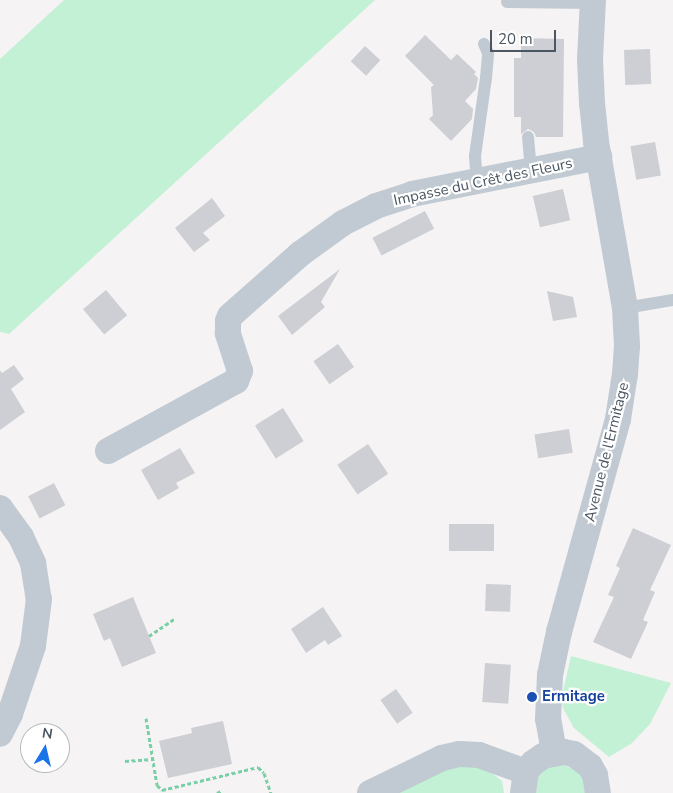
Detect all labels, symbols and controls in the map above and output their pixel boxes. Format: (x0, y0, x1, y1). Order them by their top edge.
scale bar (493, 20, 559, 52)
text: 20 m (498, 29, 533, 49)
street label: Impasse du Crêt des Fleurs (392, 154, 574, 210)
street label: Avenue de l'Ermitage (581, 380, 633, 524)
place label: Ermitage (542, 688, 605, 706)
marker: Ermitage (526, 691, 538, 703)
north arrow (20, 723, 70, 773)
text: N (41, 723, 54, 744)

